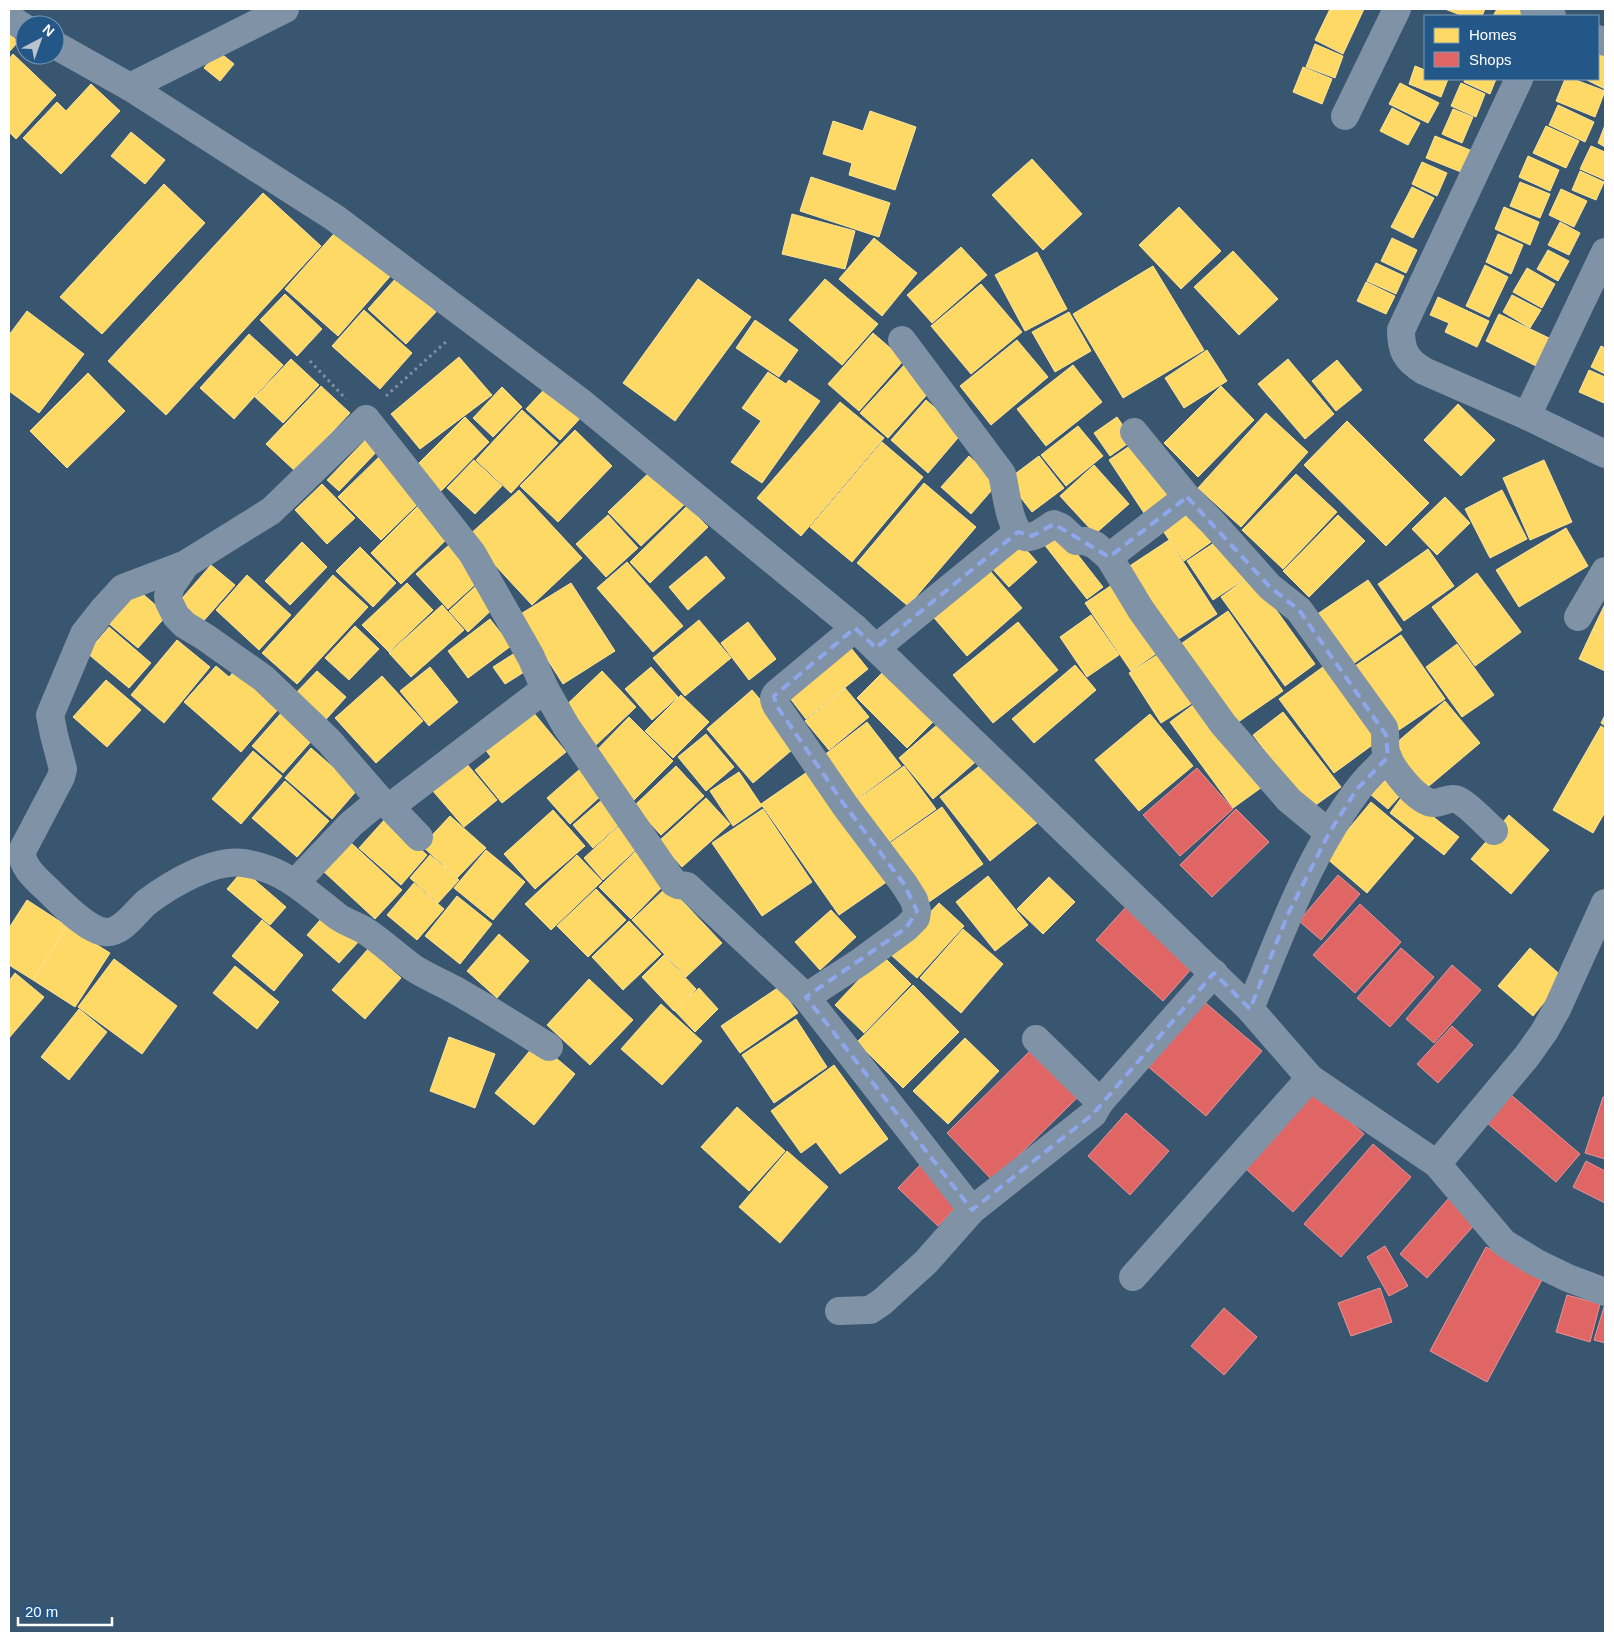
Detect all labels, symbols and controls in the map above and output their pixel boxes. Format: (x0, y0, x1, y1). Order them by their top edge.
north arrow (15, 15, 65, 65)
legend (1424, 15, 1599, 80)
text: N (39, 21, 58, 40)
text: Homes (1469, 26, 1517, 43)
text: Shops (1469, 51, 1512, 68)
scale bar (18, 1594, 111, 1626)
text: 20 m (25, 1603, 58, 1620)

